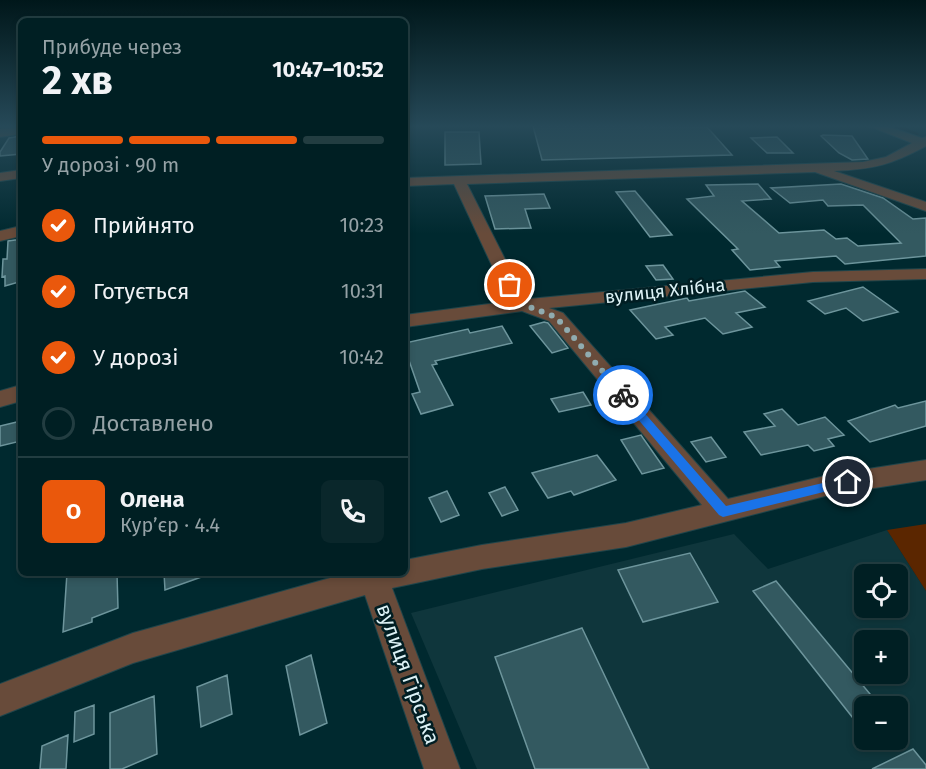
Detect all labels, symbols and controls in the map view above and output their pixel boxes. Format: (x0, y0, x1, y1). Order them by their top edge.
text: Прибуде через (42, 35, 182, 59)
text: 10:47–10:52 (272, 56, 384, 83)
text: 2 хв (42, 58, 113, 104)
text: У дорозі · 90 m (42, 153, 179, 177)
icon: check (42, 209, 75, 242)
text: Прийнято (93, 212, 195, 239)
text: 10:23 (340, 213, 384, 237)
pin (484, 259, 535, 310)
icon: bag (493, 268, 526, 301)
street label: вулиця Хлібна (604, 274, 726, 308)
icon: check (42, 275, 75, 308)
text: Готується (93, 278, 189, 305)
text: 10:31 (341, 279, 384, 303)
icon: check (42, 341, 75, 374)
text: У дорозі (93, 344, 178, 371)
text: 10:42 (339, 345, 384, 369)
courier (593, 365, 653, 425)
icon: bike (607, 379, 640, 412)
text: Доставлено (93, 410, 214, 437)
pin (822, 456, 873, 507)
icon: home (831, 465, 864, 498)
button: phone (321, 480, 384, 543)
text: Олена (120, 486, 185, 513)
text: О (66, 498, 81, 525)
text: Кур’єр · 4.4 (120, 513, 220, 537)
map controls (854, 564, 908, 750)
button: locate (854, 564, 908, 618)
street label: вулиця Гірська (371, 600, 445, 748)
button: + (854, 630, 908, 684)
button: − (854, 696, 908, 750)

